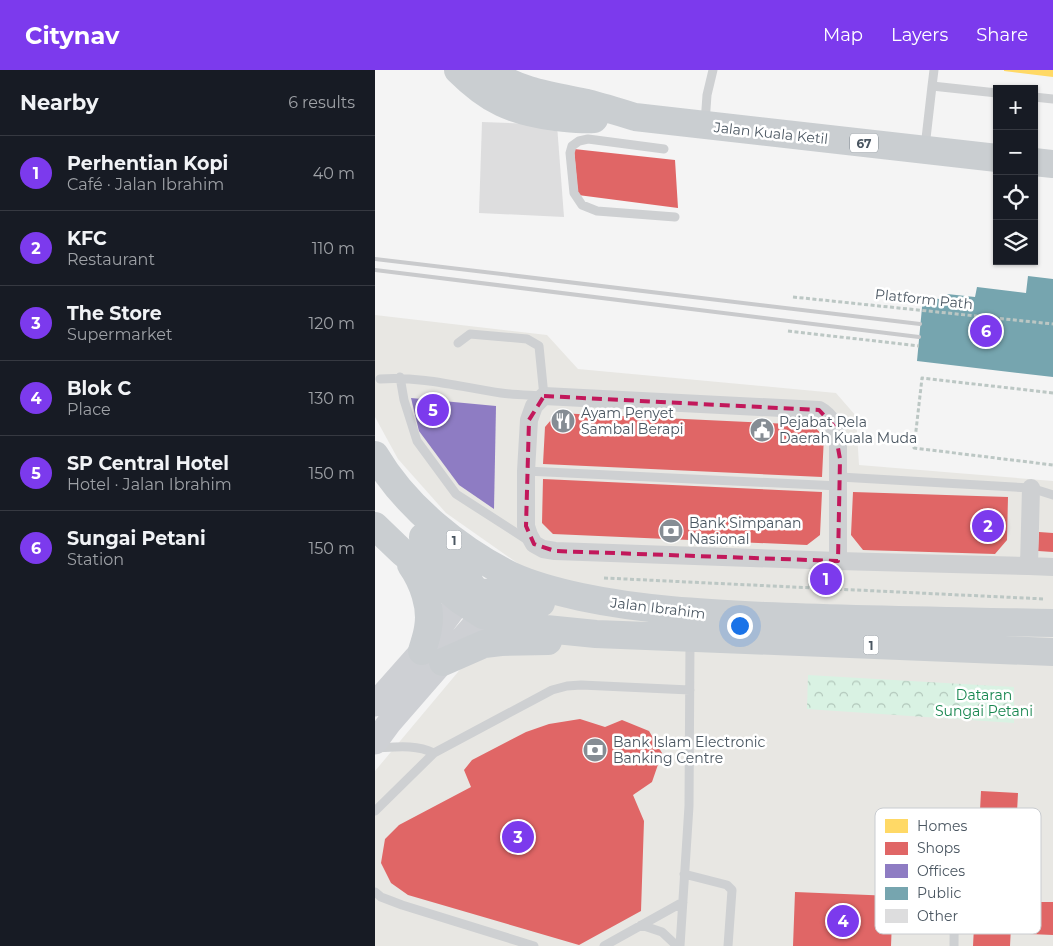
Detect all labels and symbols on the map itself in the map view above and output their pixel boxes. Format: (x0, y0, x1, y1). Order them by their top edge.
street label: Jalan Kuala Ketil (712, 118, 829, 148)
road number: 67 (850, 134, 878, 152)
street label: Platform Path (874, 285, 974, 313)
pin: 6 (970, 312, 1002, 350)
pin: 5 (417, 391, 449, 429)
place label: Ayam Penyet Sambal Berapi (581, 404, 683, 438)
restaurant icon: Ayam Penyet Sambal Berapi (550, 408, 576, 434)
place label: Pejabat Rela Daerah Kuala Muda (779, 413, 917, 447)
public building icon: Pejabat Rela Daerah Kuala Muda (749, 417, 775, 443)
pin: 2 (972, 507, 1004, 545)
place label: Bank Simpanan Nasional (689, 514, 801, 548)
bank icon: Bank Simpanan Nasional (658, 518, 684, 544)
road number: 1 (447, 530, 461, 550)
pin: 1 (810, 560, 842, 598)
street label: Jalan Ibrahim (608, 593, 707, 623)
your location (727, 613, 753, 639)
road number: 1 (863, 636, 879, 654)
park label: Dataran Sungai Petani (935, 686, 1033, 720)
place label: Bank Islam Electronic Banking Centre (613, 733, 766, 767)
bank icon: Bank Islam Electronic Banking Centre (582, 737, 608, 763)
legend (875, 808, 1041, 934)
text: Homes (917, 817, 967, 835)
pin: 3 (502, 818, 534, 856)
text: Shops (917, 839, 960, 857)
text: Offices (917, 862, 965, 880)
text: Public (917, 884, 961, 902)
pin: 4 (827, 902, 859, 940)
text: Other (917, 907, 958, 925)

